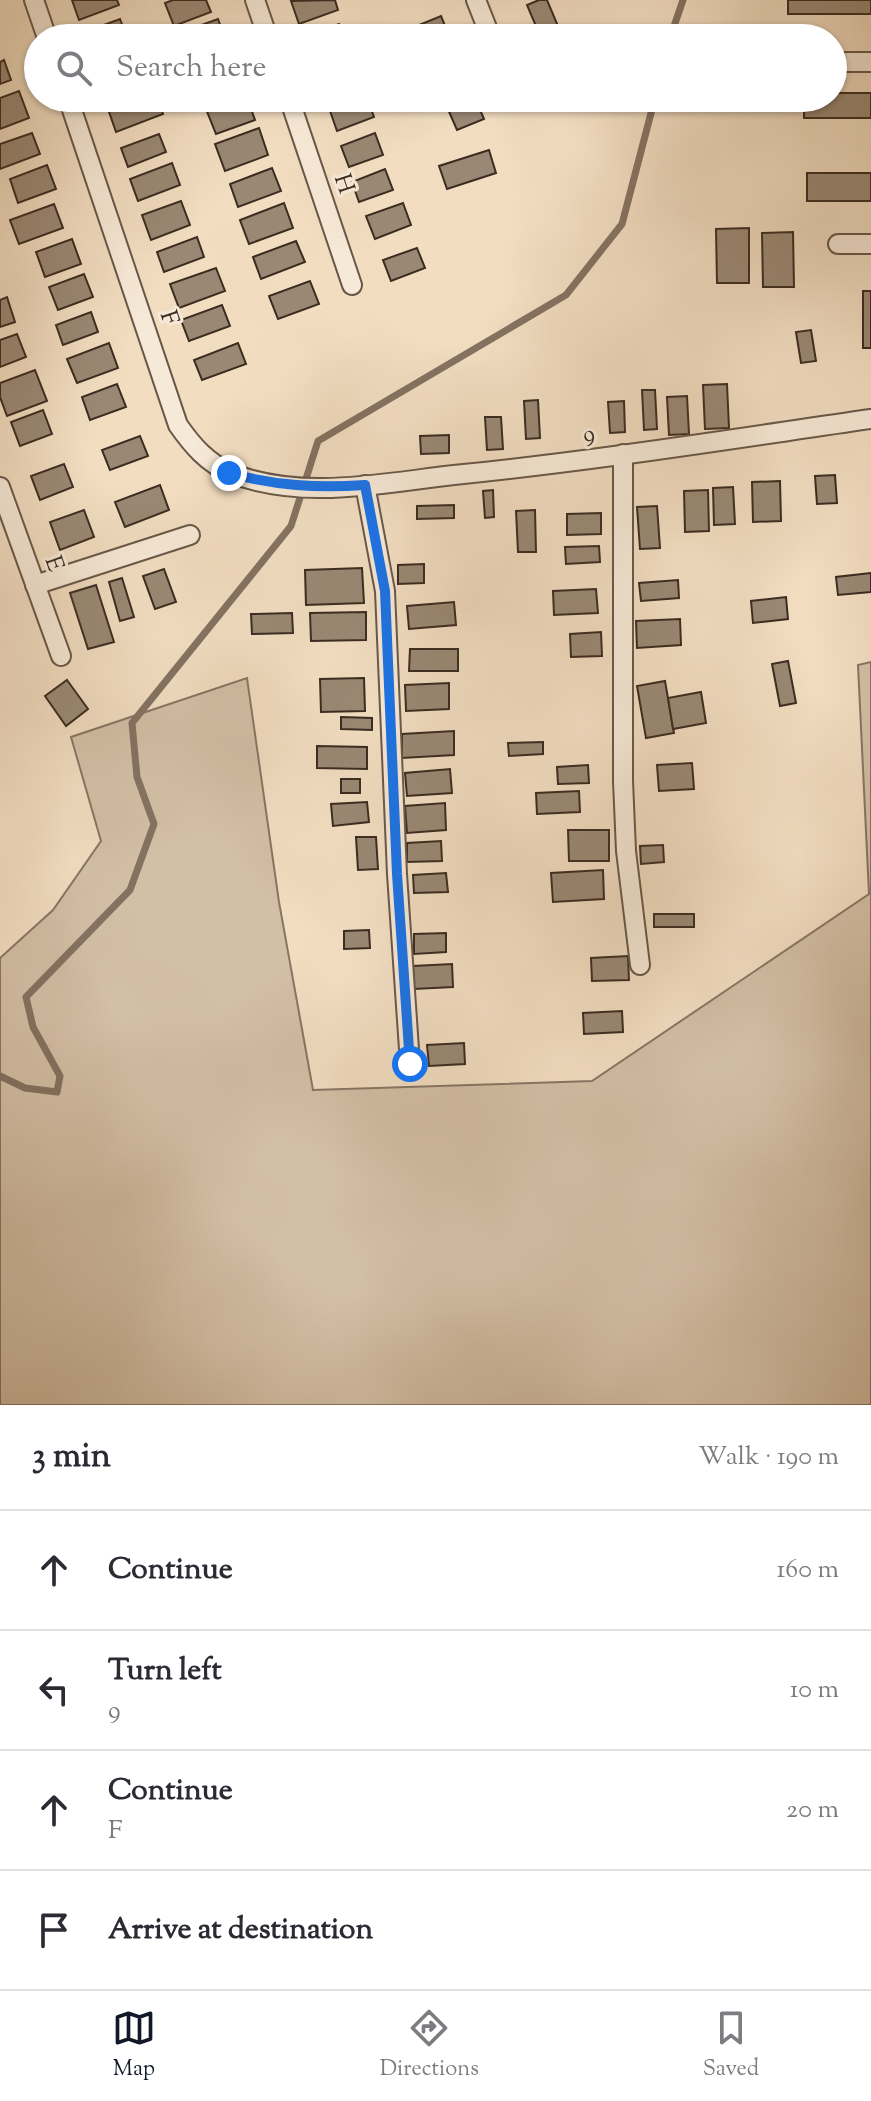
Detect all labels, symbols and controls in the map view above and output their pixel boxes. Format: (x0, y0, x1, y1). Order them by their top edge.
search box (24, 24, 847, 112)
icon: search (52, 46, 96, 90)
text: Search here (116, 47, 266, 90)
street label: H (324, 169, 362, 199)
street label: F (150, 306, 186, 330)
street label: 9 (581, 417, 597, 453)
route end (211, 455, 247, 491)
street label: E (35, 551, 72, 577)
route start (392, 1046, 428, 1082)
text: 3 min (32, 1433, 111, 1482)
text: Walk · 190 m (698, 1439, 839, 1476)
icon: ahead (32, 1548, 76, 1592)
text: Continue (108, 1549, 233, 1592)
text: 160 m (776, 1552, 839, 1589)
text: Turn left (108, 1650, 222, 1693)
icon: left (32, 1668, 76, 1712)
text: 10 m (790, 1672, 839, 1709)
text: 9 (108, 1693, 121, 1730)
text: Continue (108, 1770, 233, 1813)
icon: ahead (32, 1788, 76, 1832)
text: 20 m (786, 1792, 839, 1829)
text: F (108, 1813, 122, 1850)
icon: arrive (32, 1908, 76, 1952)
text: Arrive at destination (108, 1909, 373, 1952)
tab: Map (112, 2006, 156, 2086)
tab: Directions (380, 2006, 479, 2086)
tab: Saved (703, 2006, 759, 2086)

